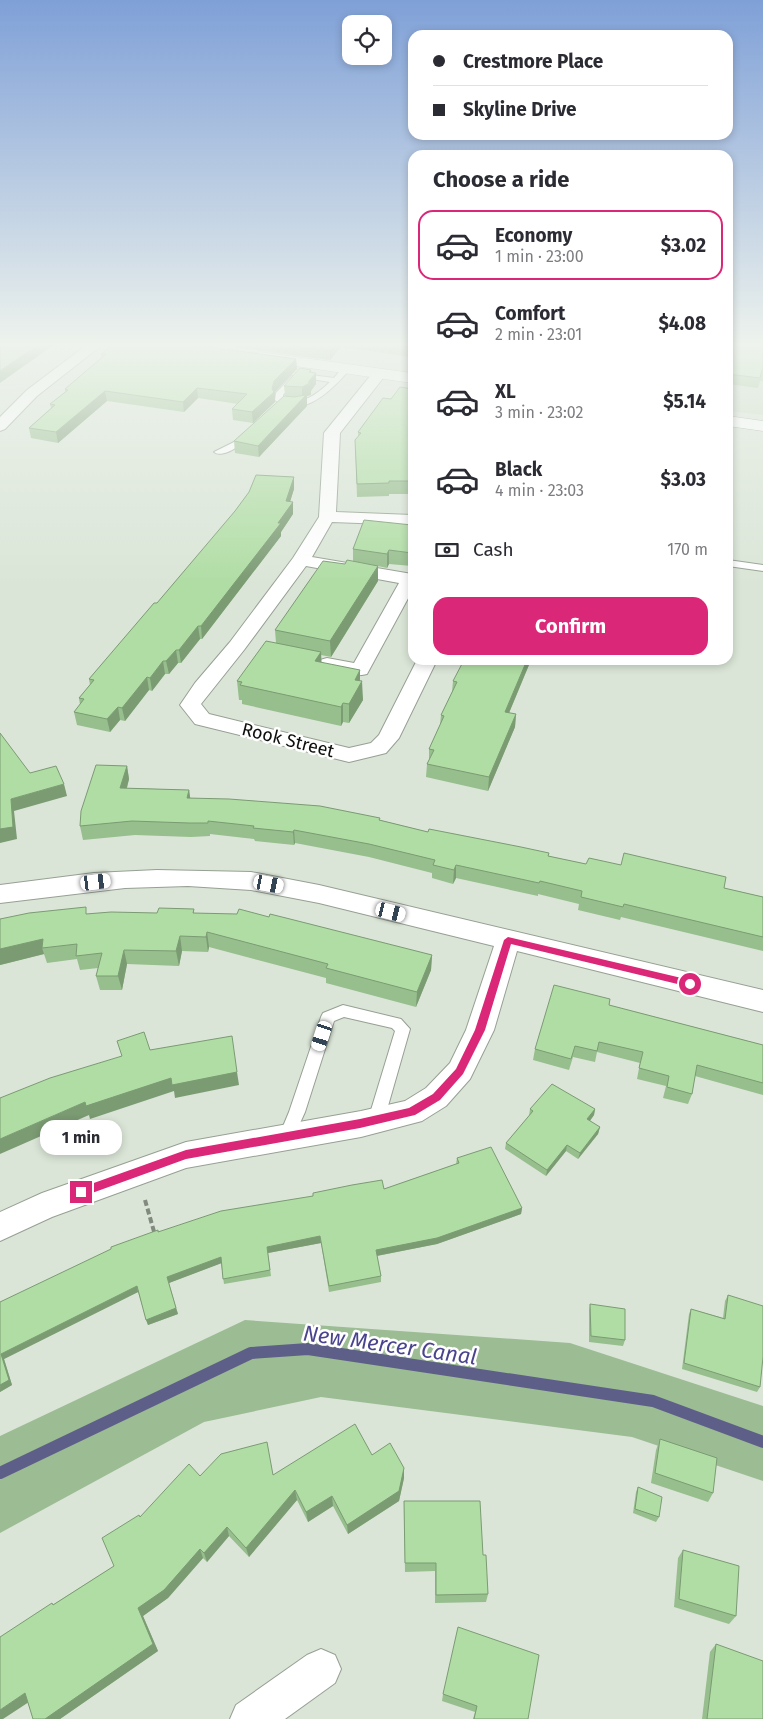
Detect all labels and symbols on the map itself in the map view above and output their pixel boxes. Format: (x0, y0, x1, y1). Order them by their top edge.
street label: Rook Street (240, 718, 337, 762)
car (80, 873, 111, 891)
car (252, 874, 285, 894)
car (374, 901, 407, 923)
route start (679, 973, 701, 995)
car (310, 1019, 333, 1053)
callout: 1 min (40, 1120, 122, 1154)
route end (70, 1181, 92, 1203)
water label: New Mercer Canal (301, 1319, 479, 1371)

